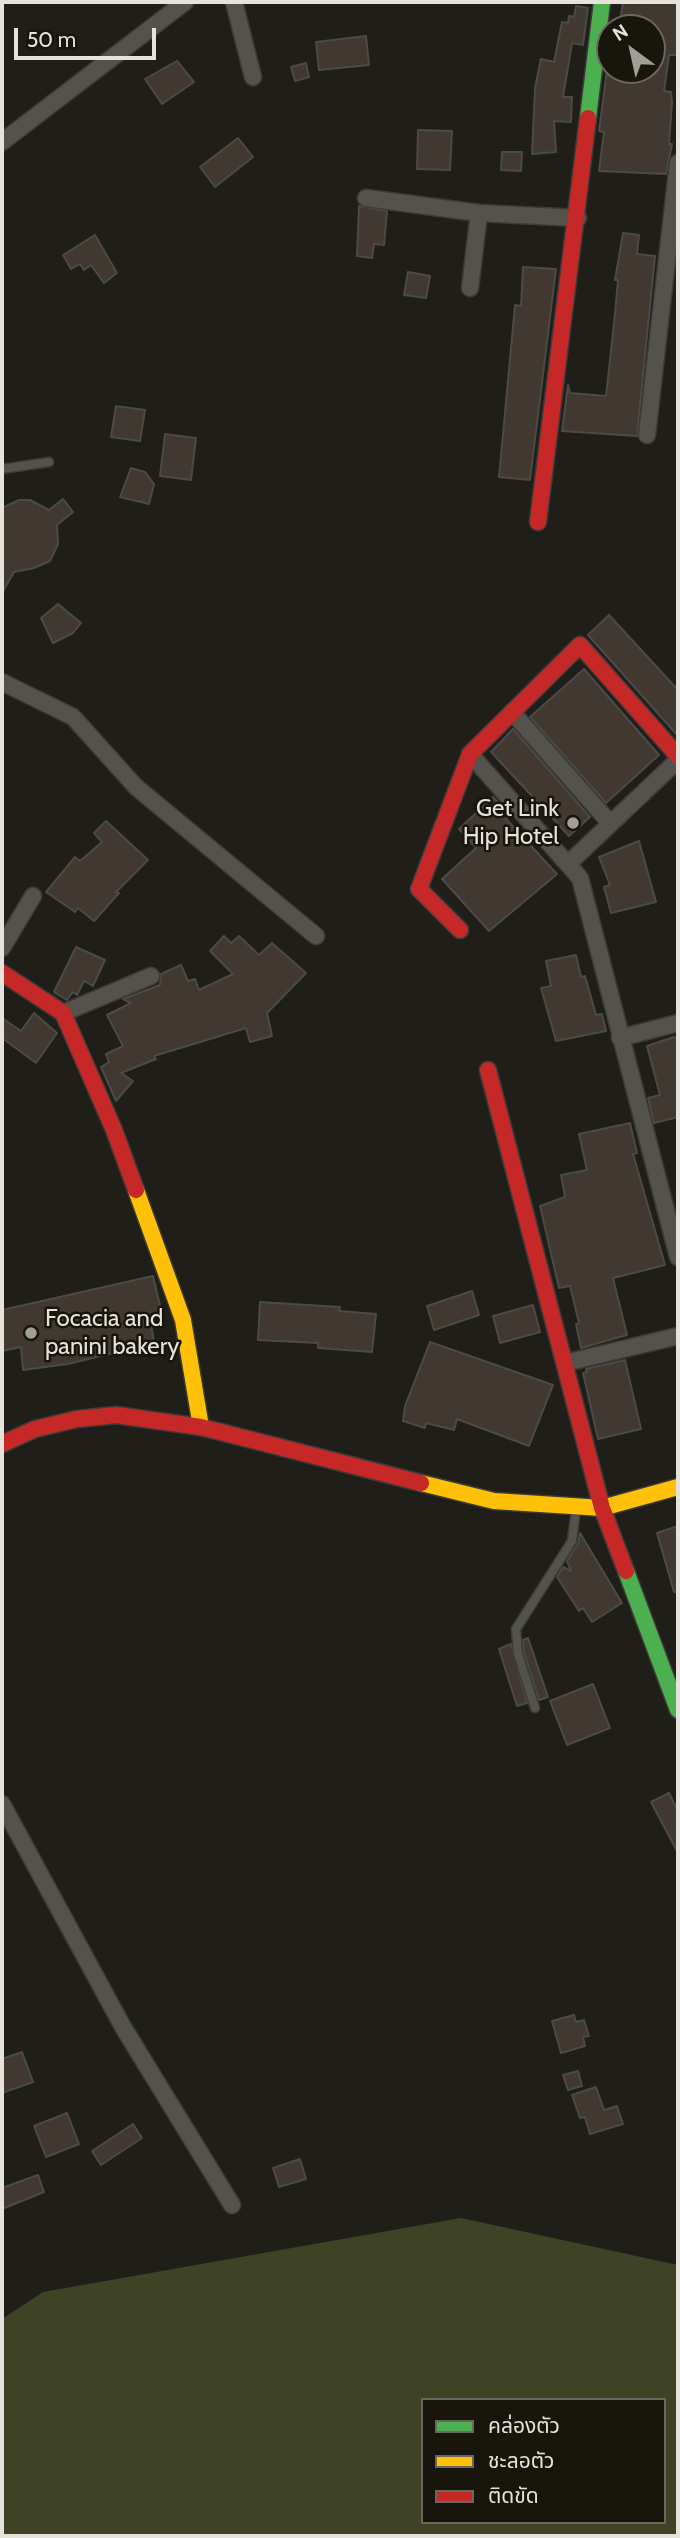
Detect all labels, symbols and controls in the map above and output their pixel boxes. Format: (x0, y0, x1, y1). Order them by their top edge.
scale bar (18, 14, 159, 58)
north arrow (596, 14, 666, 84)
text: N (608, 19, 632, 46)
text: 50 m (27, 27, 76, 52)
place label: Get Link Hip Hotel (463, 795, 559, 851)
marker: Get Link Hip Hotel (565, 815, 581, 831)
place label: Focacia and panini bakery (45, 1305, 179, 1361)
marker: Focacia and panini bakery (23, 1325, 39, 1341)
legend (421, 2398, 666, 2524)
text: คล่องตัว (488, 2413, 560, 2438)
text: ชะลอตัว (488, 2448, 554, 2473)
text: ติดขัด (488, 2483, 539, 2508)

